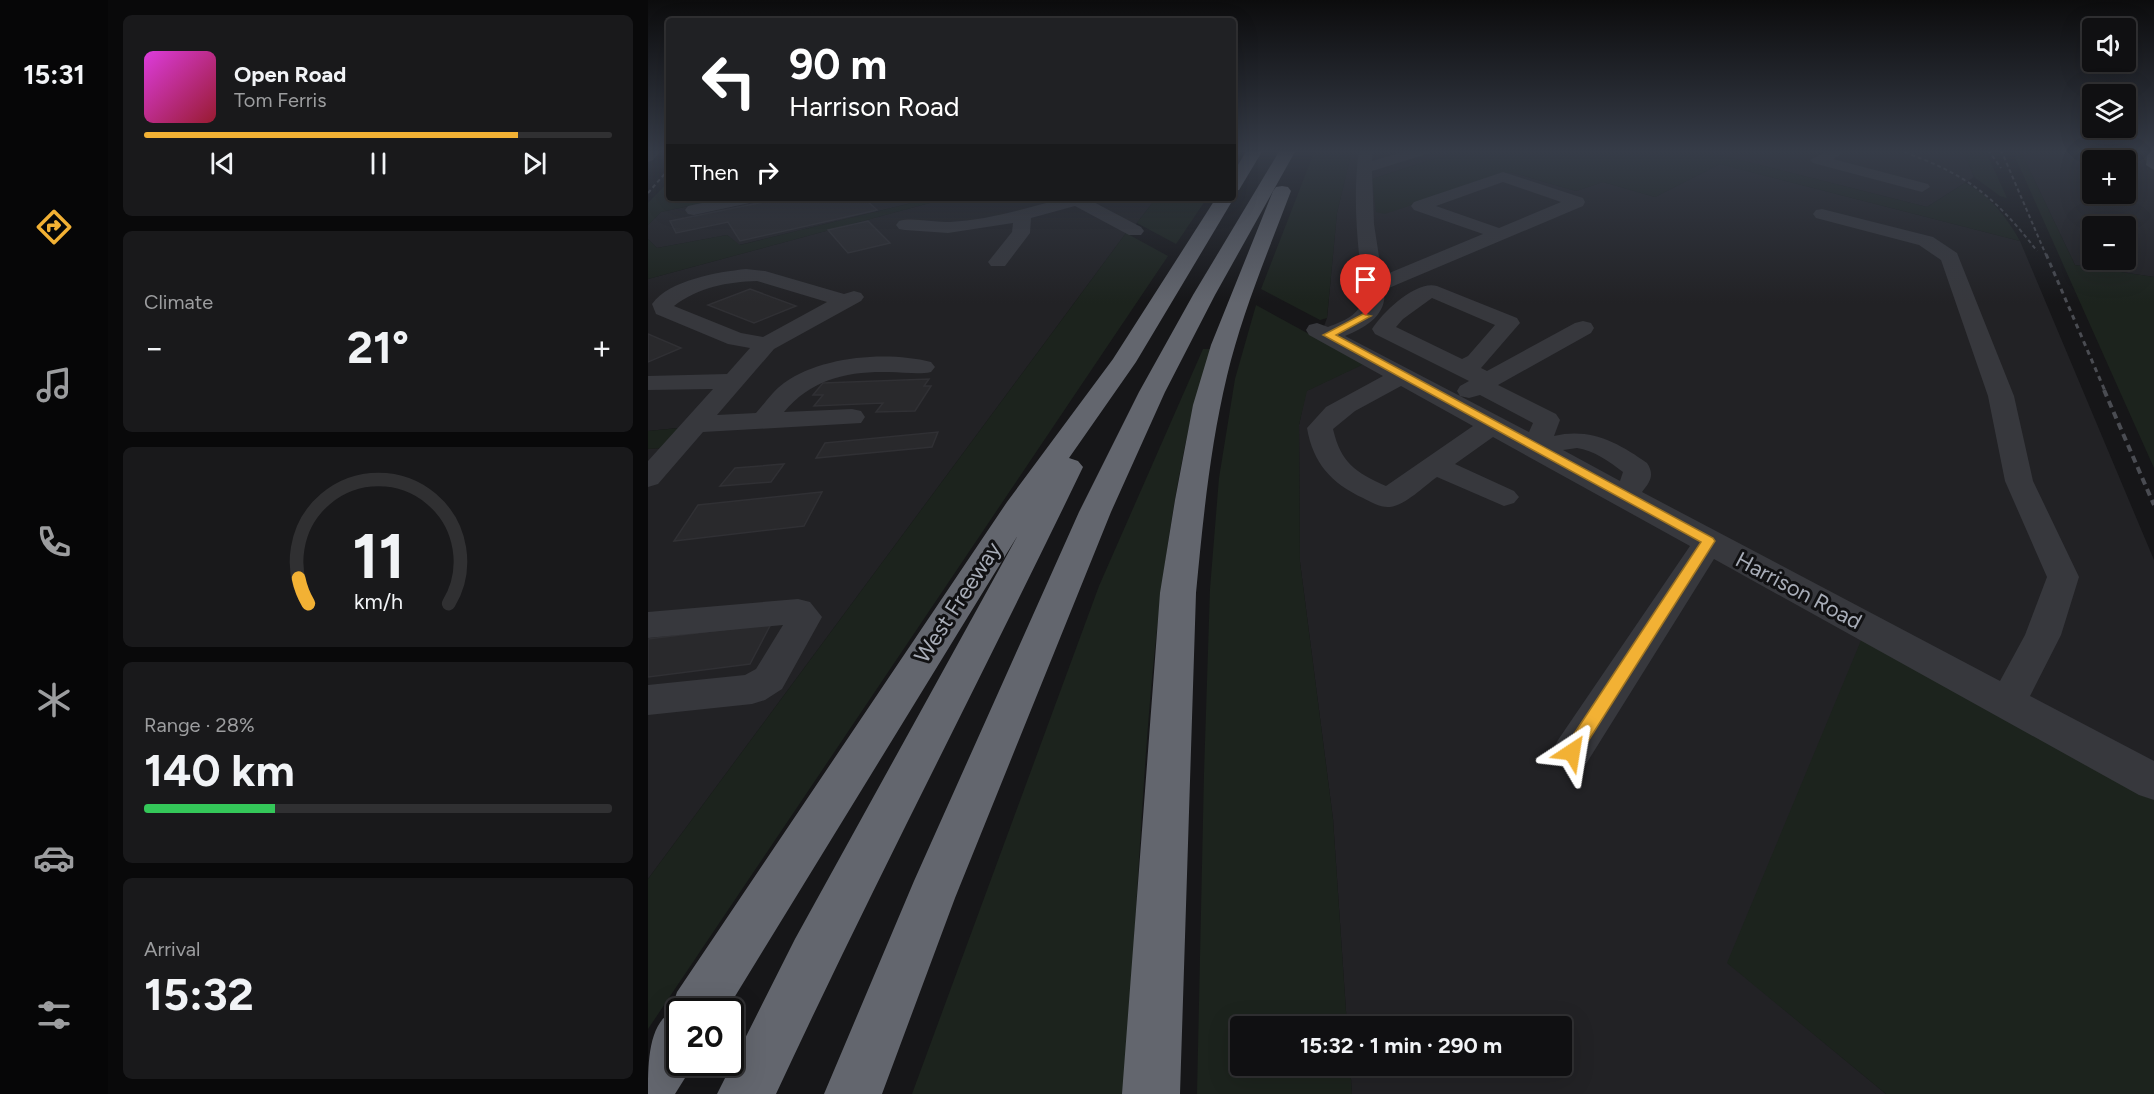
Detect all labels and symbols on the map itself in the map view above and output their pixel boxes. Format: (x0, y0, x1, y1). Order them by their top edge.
pin (1340, 254, 1391, 316)
street label: West Freeway (908, 536, 1007, 668)
street label: Harrison Road (1731, 546, 1867, 635)
position arrow (1540, 720, 1604, 784)
speed limit sign: 20 (666, 998, 744, 1076)

